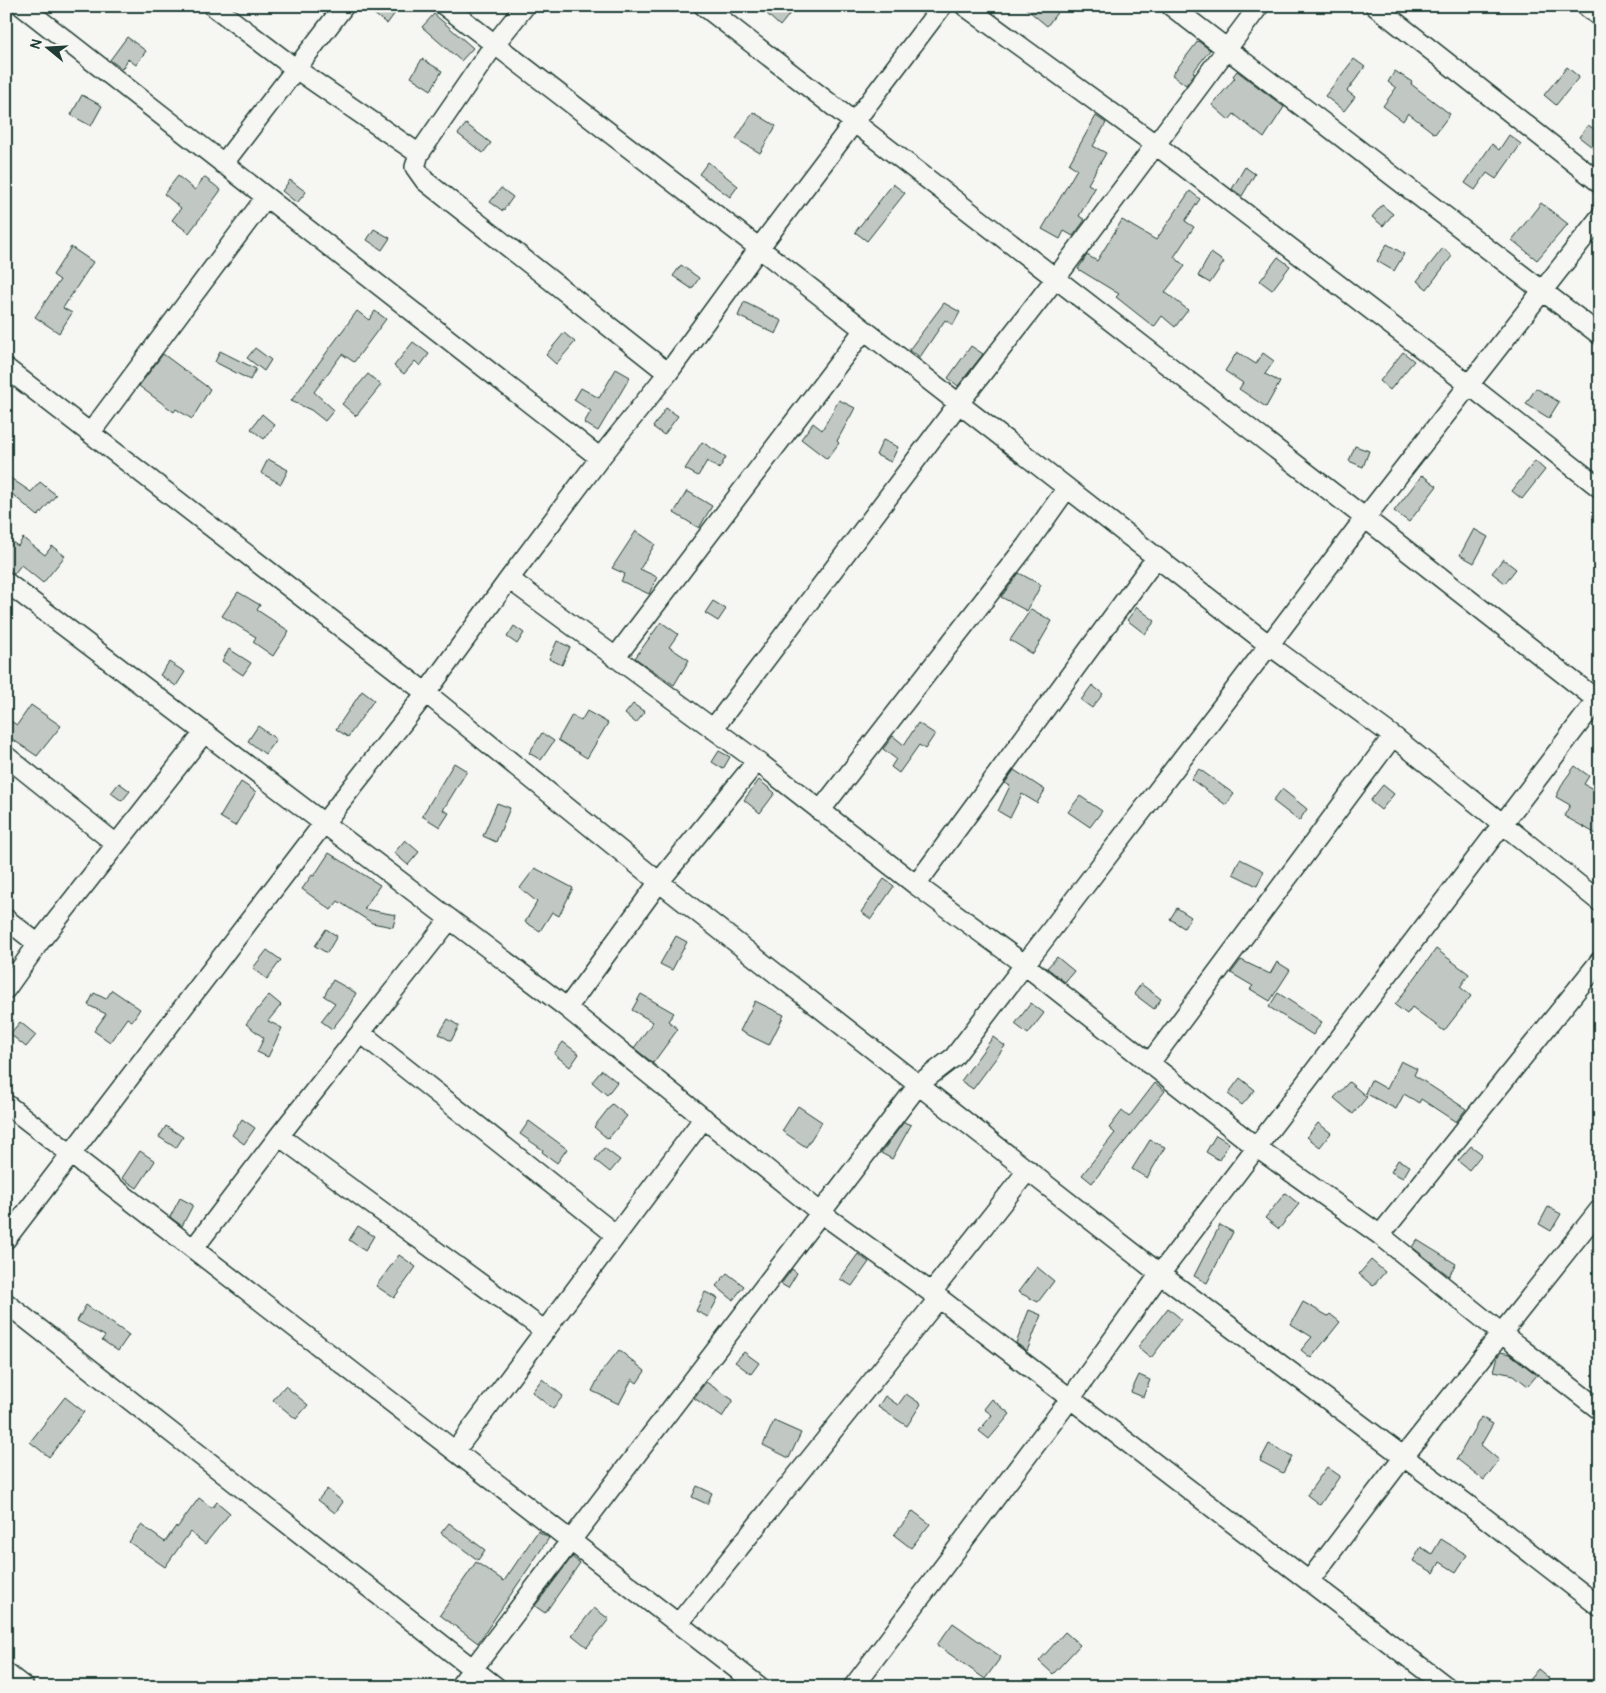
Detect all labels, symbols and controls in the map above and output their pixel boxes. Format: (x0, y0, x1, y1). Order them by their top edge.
north arrow (22, 22, 72, 72)
text: N (27, 37, 46, 51)

